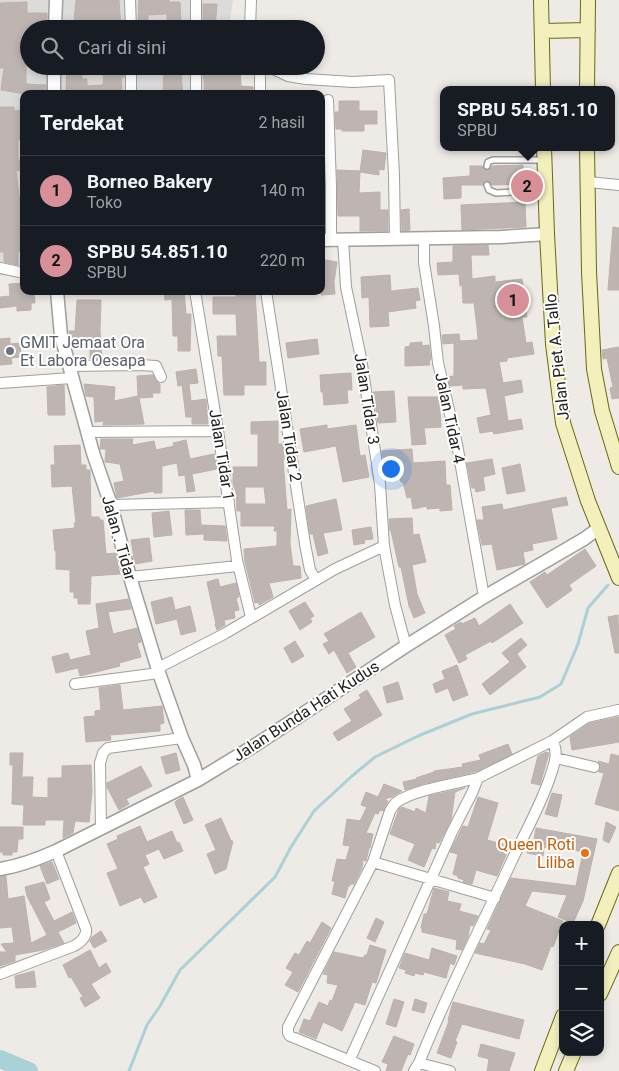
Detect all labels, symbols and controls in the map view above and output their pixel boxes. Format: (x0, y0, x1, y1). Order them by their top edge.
search box (20, 20, 325, 75)
icon: search (38, 34, 66, 62)
text: Cari di sini (78, 36, 166, 59)
popup (440, 86, 615, 151)
text: SPBU 54.851.10 (457, 98, 598, 121)
text: Terdekat (40, 111, 124, 135)
text: 2 hasil (258, 113, 305, 132)
text: SPBU (457, 121, 497, 140)
pin: 2 (511, 167, 543, 205)
text: Borneo Bakery (87, 170, 212, 193)
text: 1 (51, 181, 61, 200)
text: 140 m (260, 181, 305, 200)
text: Toko (87, 193, 122, 212)
text: SPBU 54.851.10 (87, 240, 228, 263)
text: 2 (51, 251, 61, 270)
text: 220 m (260, 251, 305, 270)
text: SPBU (87, 263, 127, 282)
pin: 1 (497, 281, 529, 319)
street label: Jalan Piet A. Tallo (541, 293, 573, 421)
place label: GMIT Jemaat Ora Et Labora Oesapa (20, 333, 146, 370)
marker: GMIT Jemaat Ora Et Labora Oesapa (4, 345, 16, 357)
street label: Jalan Tidar 3 (350, 352, 384, 446)
street label: Jalan Tidar 4 (431, 371, 469, 465)
street label: Jalan Tidar 2 (272, 389, 306, 483)
street label: Jalan Tidar 1 (205, 408, 239, 502)
your location (378, 456, 404, 482)
street label: Jalan . Tidar (98, 493, 140, 583)
street label: Jalan Bunda Hati Kudus (229, 657, 383, 765)
place label: Queen Roti Liliba (497, 835, 575, 872)
marker: Queen Roti Liliba (579, 847, 591, 859)
map controls (559, 921, 604, 1056)
button: + (559, 921, 604, 966)
button: − (559, 966, 604, 1011)
button: layers (559, 1011, 604, 1056)

